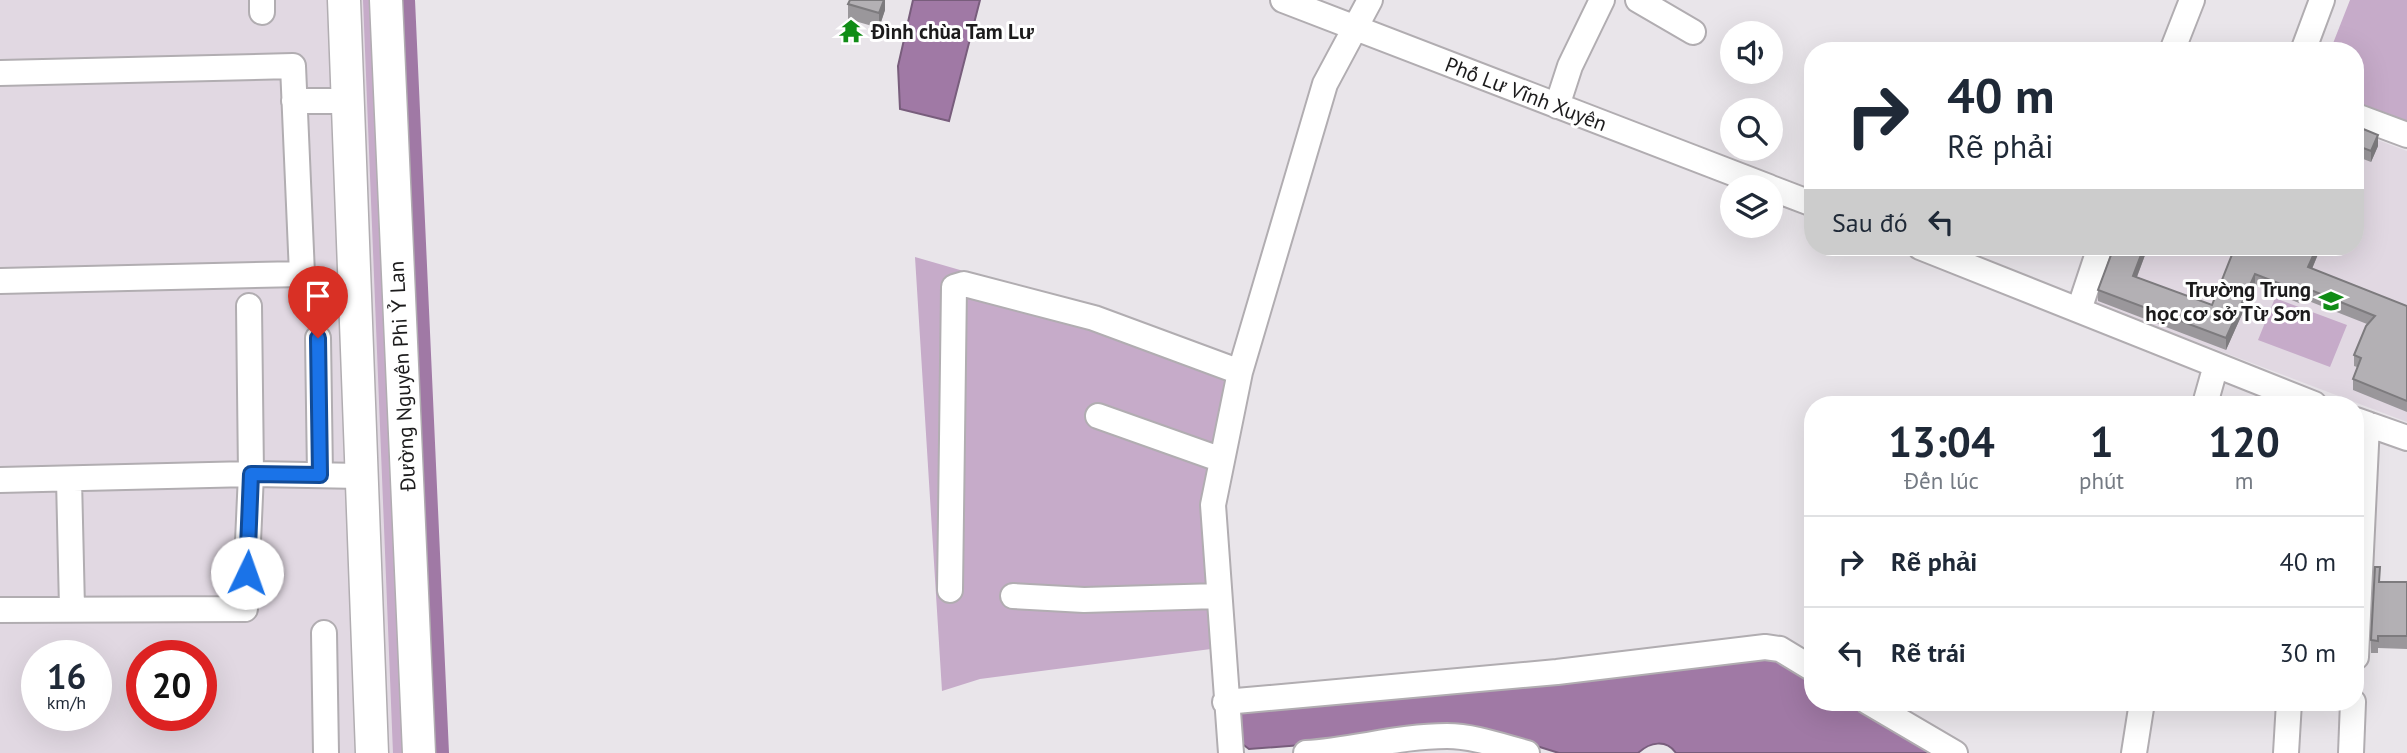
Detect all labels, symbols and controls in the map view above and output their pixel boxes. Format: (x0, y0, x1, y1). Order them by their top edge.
temple icon: Đình chùa Tam Lư (837, 17, 865, 45)
place label: Đình chùa Tam Lư (870, 18, 1035, 45)
map controls (1720, 21, 1783, 238)
button: sound (1720, 21, 1783, 84)
street label: Phố Lư Vĩnh Xuyên (1441, 51, 1611, 137)
text: 40 m (1947, 63, 2054, 127)
icon: right (1832, 70, 1923, 161)
button: search (1720, 98, 1783, 161)
text: Rẽ phải (1947, 125, 2054, 167)
button: layers (1720, 175, 1783, 238)
icon: left (1922, 203, 1960, 241)
text: Sau đó (1832, 206, 1908, 239)
street label: Đường Nguyên Phi Ỷ Lan (382, 260, 422, 493)
pin (288, 266, 348, 338)
place label: Trường Trung học cơ sở Từ Sơn (2145, 276, 2311, 327)
icon: arrive (299, 277, 337, 315)
school or university icon: Trường Trung học cơ sở Từ Sơn (2317, 287, 2345, 315)
text: 13:04 (1888, 414, 1995, 469)
text: 1 (2090, 414, 2113, 469)
text: 120 (2208, 414, 2280, 469)
text: Đến lúc (1904, 466, 1979, 495)
text: phút (2079, 466, 2124, 495)
text: m (2235, 466, 2253, 495)
position arrow (210, 536, 284, 610)
icon: right (1832, 543, 1870, 581)
text: Rẽ phải (1891, 545, 1977, 578)
text: 40 m (2280, 545, 2336, 578)
icon: left (1832, 634, 1870, 672)
text: Rẽ trái (1891, 636, 1966, 669)
text: 30 m (2280, 636, 2336, 669)
speed limit sign: 20 (126, 640, 217, 731)
text: 16 (47, 653, 86, 699)
text: km/h (47, 691, 86, 714)

